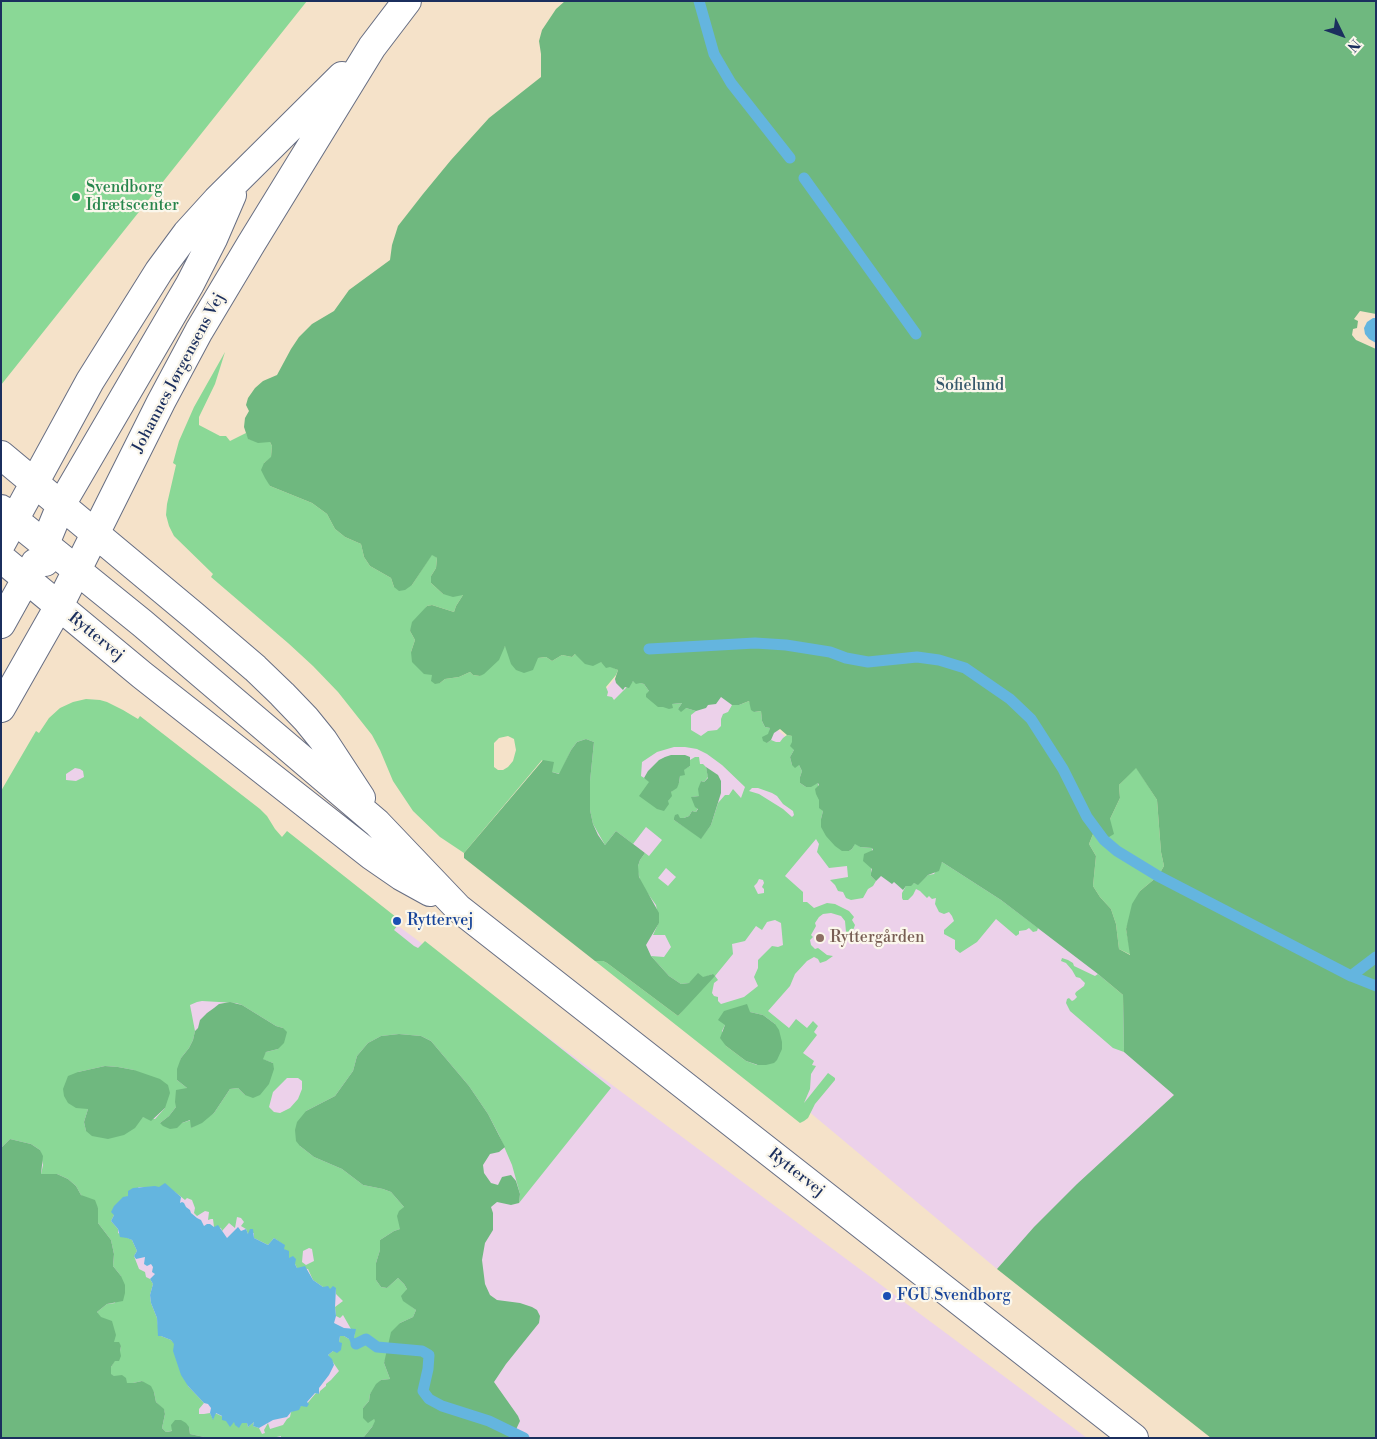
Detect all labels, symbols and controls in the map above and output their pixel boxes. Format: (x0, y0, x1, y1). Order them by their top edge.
north arrow (1317, 10, 1367, 60)
text: N (1343, 35, 1364, 55)
place label: Svendborg Idrætscenter (86, 178, 179, 216)
marker: Svendborg Idrætscenter (70, 191, 82, 203)
street label: Johannes Jørgensens Vej (129, 290, 229, 456)
park label: Sofielund (936, 376, 1004, 396)
street label: Ryttervej (64, 609, 128, 665)
place label: Ryttervej (407, 911, 474, 931)
marker: Ryttervej (391, 915, 403, 927)
place label: Ryttergården (830, 928, 925, 948)
marker: Ryttergården (814, 932, 826, 944)
street label: Ryttervej (764, 1145, 828, 1201)
place label: FGU Svendborg (897, 1286, 1011, 1306)
marker: FGU Svendborg (881, 1290, 893, 1302)

